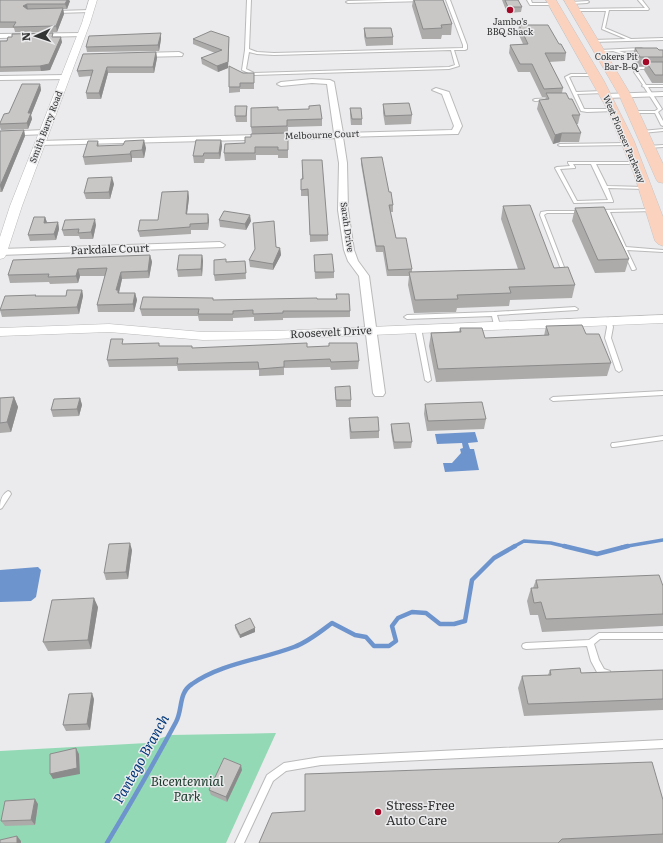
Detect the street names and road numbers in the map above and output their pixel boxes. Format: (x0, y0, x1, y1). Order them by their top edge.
street label: Smith Barry Road (25, 88, 65, 165)
street label: West Pioneer Parkway (600, 92, 650, 186)
street label: Melbourne Court (284, 126, 360, 142)
street label: Sarah Drive (338, 201, 358, 253)
street label: Parkdale Court (70, 239, 150, 257)
street label: Roosevelt Drive (290, 321, 372, 341)

